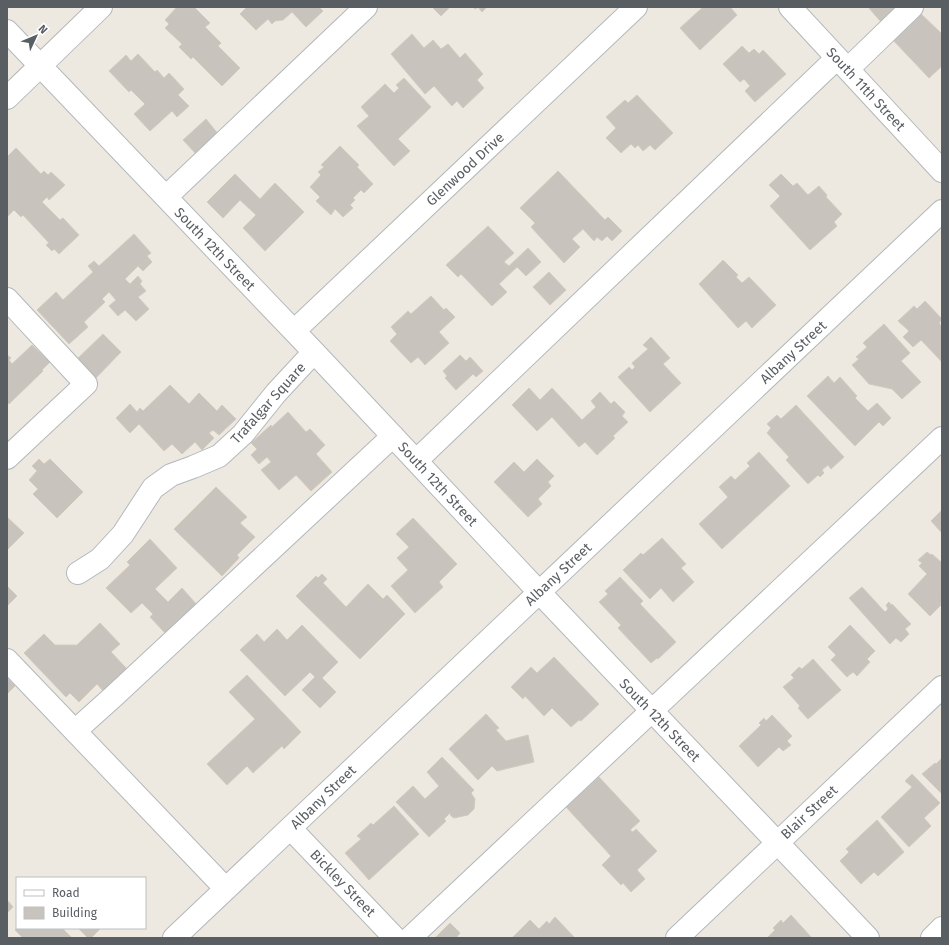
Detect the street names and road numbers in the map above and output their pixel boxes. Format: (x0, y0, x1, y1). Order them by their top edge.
street label: South 11th Street (823, 44, 909, 135)
street label: Glenwood Drive (423, 129, 508, 210)
street label: South 12th Street (171, 204, 259, 295)
street label: Albany Street (757, 317, 831, 387)
street label: Trafalgar Square (227, 359, 309, 447)
street label: South 12th Street (394, 439, 482, 531)
street label: Albany Street (522, 539, 596, 609)
street label: South 12th Street (616, 675, 704, 766)
street label: Albany Street (287, 761, 360, 833)
street label: Blair Street (778, 781, 842, 843)
street label: Bickley Street (306, 846, 379, 921)

